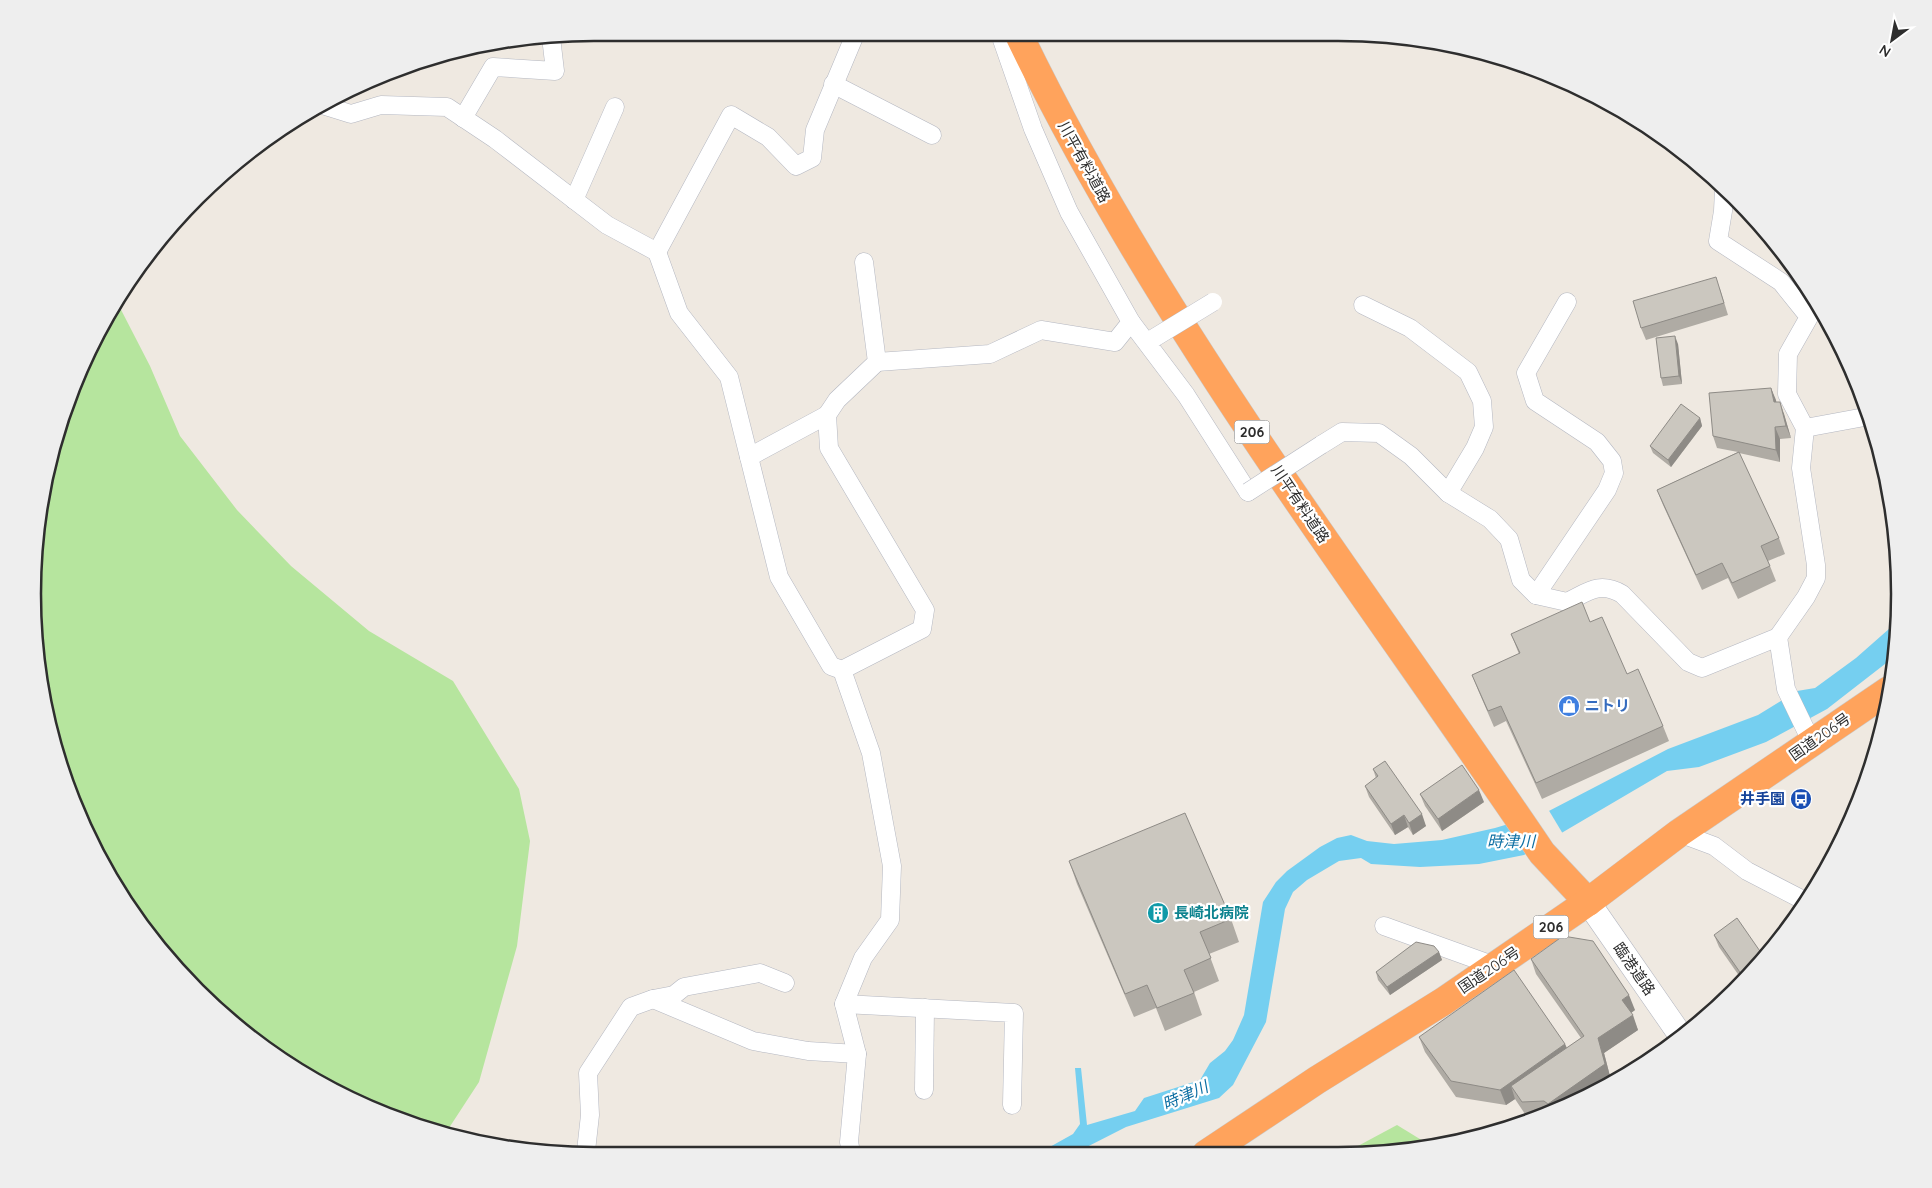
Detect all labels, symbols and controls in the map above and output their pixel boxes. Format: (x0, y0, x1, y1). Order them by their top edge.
north arrow (1867, 15, 1917, 65)
text: N (1876, 41, 1894, 61)
street label: 川平有料道路 (1054, 118, 1115, 206)
road number: 206 (1234, 421, 1270, 444)
street label: 川平有料道路 (1267, 461, 1333, 546)
shop icon: ニトリ (1557, 694, 1581, 718)
place label: ニトリ (1585, 696, 1630, 715)
street label: 国道206号 (1785, 709, 1854, 765)
bus stop icon: 井手園 (1789, 787, 1813, 811)
place label: 井手園 (1740, 789, 1785, 808)
water label: 時津川 (1487, 831, 1537, 851)
building icon: 長崎北病院 (1146, 901, 1170, 925)
place label: 長崎北病院 (1174, 903, 1249, 922)
road number: 206 (1534, 916, 1568, 939)
street label: 臨港道路 (1609, 939, 1659, 999)
street label: 国道206号 (1454, 942, 1523, 997)
water label: 時津川 (1159, 1075, 1213, 1114)

